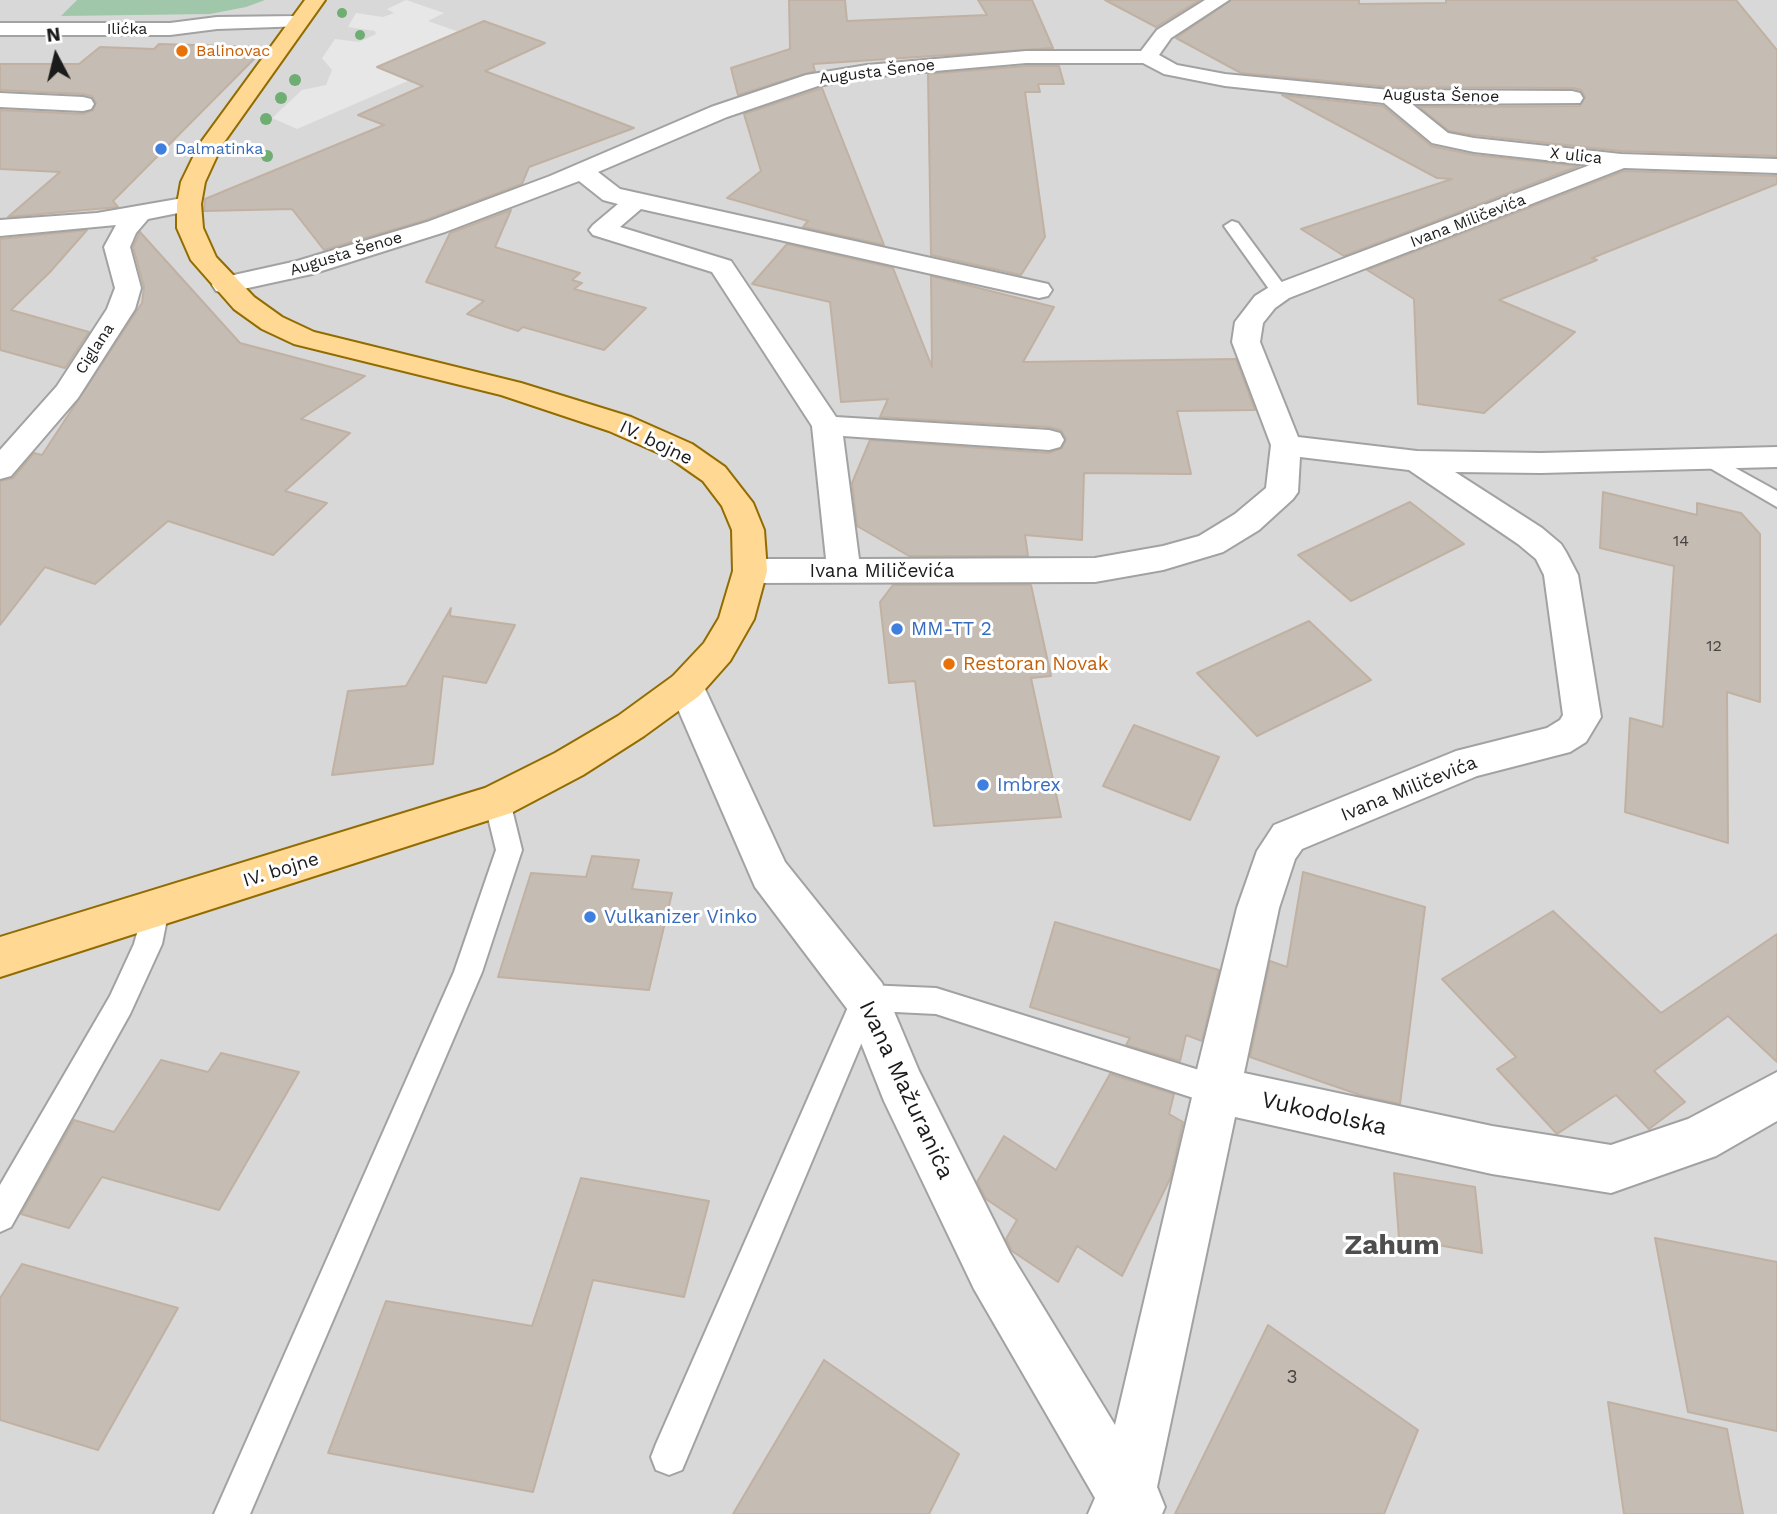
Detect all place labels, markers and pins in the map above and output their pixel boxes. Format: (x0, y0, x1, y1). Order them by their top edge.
place label: Balinovac (196, 41, 270, 61)
marker: Balinovac (174, 43, 190, 59)
place label: Dalmatinka (175, 139, 263, 159)
marker: Dalmatinka (153, 141, 169, 157)
place label: MM-TT 2 (911, 618, 992, 640)
marker: MM-TT 2 (889, 621, 905, 637)
place label: Restoran Novak (963, 653, 1108, 675)
marker: Restoran Novak (941, 656, 957, 672)
place label: Imbrex (997, 774, 1061, 796)
marker: Imbrex (975, 777, 991, 793)
place label: Vulkanizer Vinko (604, 906, 758, 928)
marker: Vulkanizer Vinko (582, 909, 598, 925)

